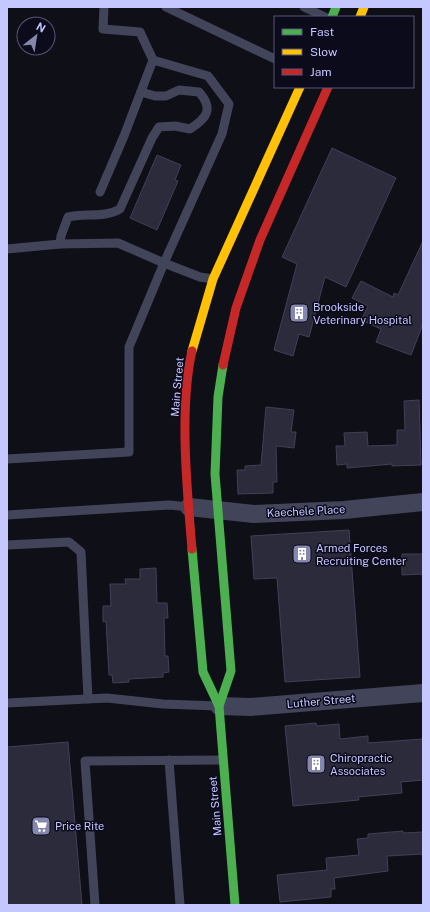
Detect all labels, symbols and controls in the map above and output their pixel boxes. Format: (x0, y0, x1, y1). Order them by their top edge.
north arrow (16, 16, 56, 56)
legend (274, 16, 414, 88)
text: N (34, 20, 48, 35)
text: Fast (310, 25, 335, 39)
text: Slow (310, 45, 338, 59)
text: Jam (310, 65, 332, 79)
place label: Brookside Veterinary Hospital (313, 301, 412, 326)
building icon: Brookside Veterinary Hospital (288, 302, 310, 324)
street label: Main Street (168, 357, 186, 417)
street label: Kaechele Place (266, 503, 346, 519)
place label: Armed Forces Recruiting Center (316, 542, 406, 567)
building icon: Armed Forces Recruiting Center (291, 543, 313, 565)
street label: Luther Street (286, 692, 356, 710)
place label: Chiropractic Associates (330, 752, 393, 777)
building icon: Chiropractic Associates (305, 753, 327, 775)
street label: Main Street (206, 776, 224, 836)
supermarket icon: Price Rite (30, 815, 52, 837)
place label: Price Rite (55, 820, 104, 832)

